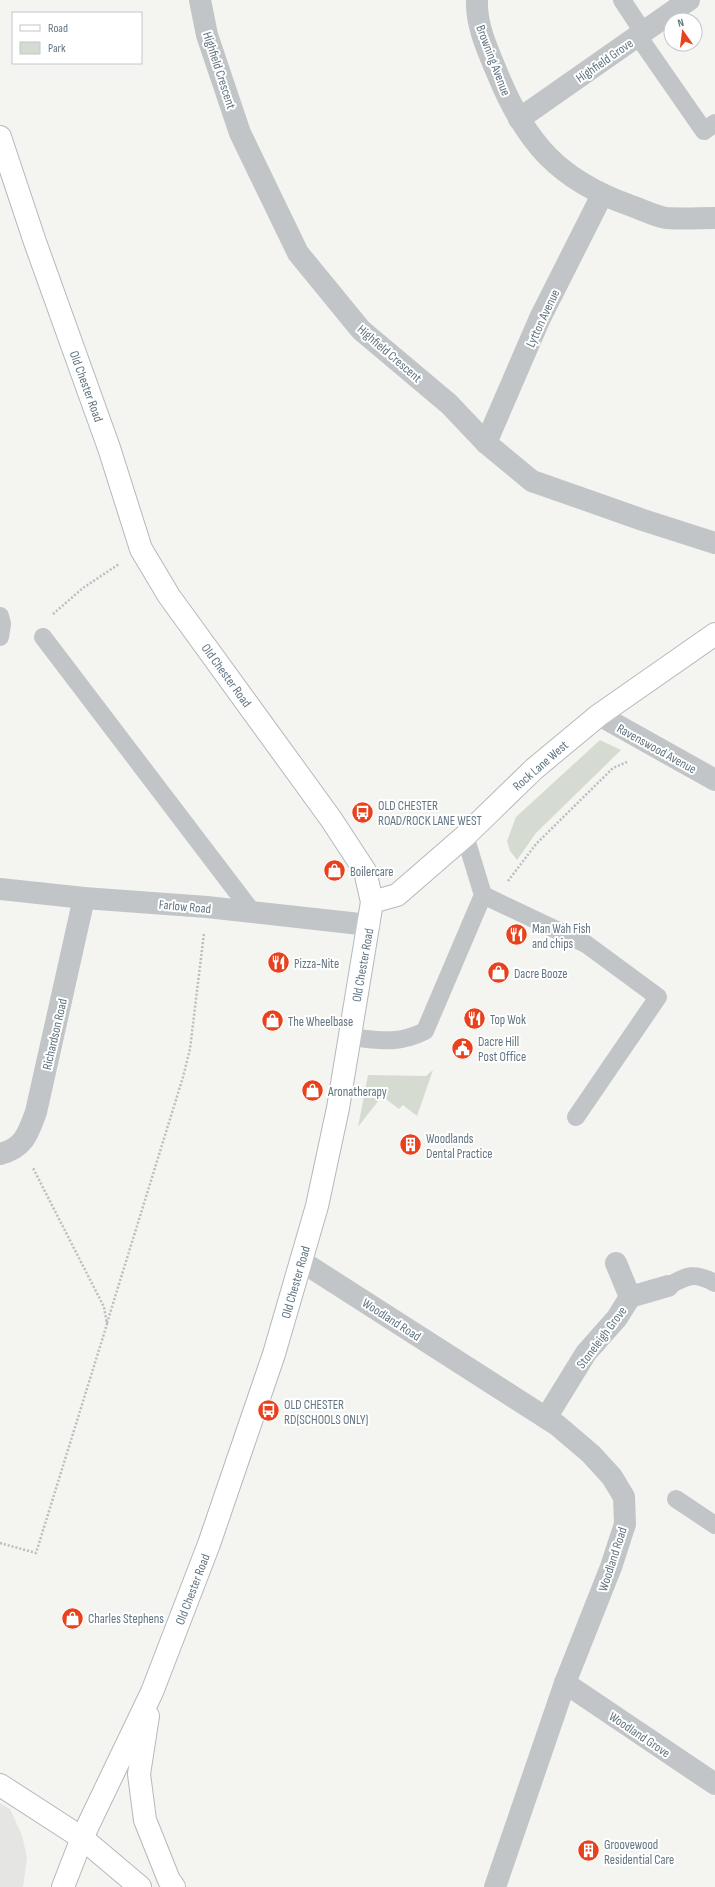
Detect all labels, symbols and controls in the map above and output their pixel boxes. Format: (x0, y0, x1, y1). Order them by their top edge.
legend (12, 12, 142, 64)
north arrow (663, 12, 703, 52)
text: N (676, 16, 685, 30)
text: Road (48, 21, 68, 36)
street label: Browning Avenue (472, 23, 514, 98)
street label: Highfield Crescent (199, 30, 239, 111)
street label: Highfield Grove (573, 35, 636, 86)
text: Park (48, 41, 66, 56)
street label: Lytton Avenue (522, 287, 563, 350)
street label: Highfield Crescent (354, 321, 425, 386)
street label: Old Chester Road (66, 349, 106, 424)
street label: Old Chester Road (198, 641, 255, 710)
street label: Ravenswood Avenue (614, 720, 699, 777)
street label: Rock Lane West (510, 737, 572, 794)
place label: OLD CHESTER ROAD/ROCK LANE WEST (378, 798, 482, 829)
bus stop icon: OLD CHESTER ROAD/ROCK LANE WEST (349, 799, 375, 825)
shop icon: Boilercare (322, 858, 348, 884)
place label: Boilercare (350, 864, 394, 880)
street label: Farlow Road (158, 897, 212, 917)
place label: Man Wah Fish and chips (532, 921, 591, 952)
restaurant icon: Man Wah Fish and chips (503, 922, 529, 948)
street label: Old Chester Road (349, 927, 377, 1003)
restaurant icon: Pizza-Nite (266, 950, 292, 976)
place label: Pizza-Nite (294, 956, 339, 972)
shop icon: Dacre Booze (486, 960, 512, 986)
place label: Dacre Booze (514, 966, 567, 982)
street label: Richardson Road (39, 997, 71, 1071)
restaurant icon: Top Wok (462, 1006, 488, 1032)
shop icon: The Wheelbase (259, 1008, 285, 1034)
place label: Top Wok (490, 1012, 526, 1028)
place label: The Wheelbase (288, 1014, 353, 1030)
place label: Dacre Hill Post Office (478, 1034, 526, 1065)
public building icon: Dacre Hill Post Office (449, 1035, 475, 1061)
shop icon: Aronatherapy (300, 1078, 326, 1104)
place label: Aronatherapy (327, 1084, 387, 1100)
place label: Woodlands Dental Practice (426, 1131, 493, 1162)
building icon: Woodlands Dental Practice (398, 1132, 424, 1158)
street label: Old Chester Road (278, 1244, 314, 1320)
street label: Woodland Road (359, 1295, 424, 1345)
street label: Stoneleigh Grove (573, 1303, 630, 1372)
place label: OLD CHESTER RD(SCHOOLS ONLY) (284, 1397, 369, 1428)
bus stop icon: OLD CHESTER RD(SCHOOLS ONLY) (256, 1398, 282, 1424)
street label: Woodland Road (595, 1525, 631, 1593)
street label: Old Chester Road (172, 1552, 214, 1627)
shop icon: Charles Stephens (60, 1605, 86, 1631)
place label: Charles Stephens (88, 1611, 164, 1627)
street label: Woodland Grove (606, 1709, 673, 1761)
place label: Groovewood Residential Care (604, 1837, 674, 1868)
building icon: Groovewood Residential Care (576, 1838, 602, 1864)

